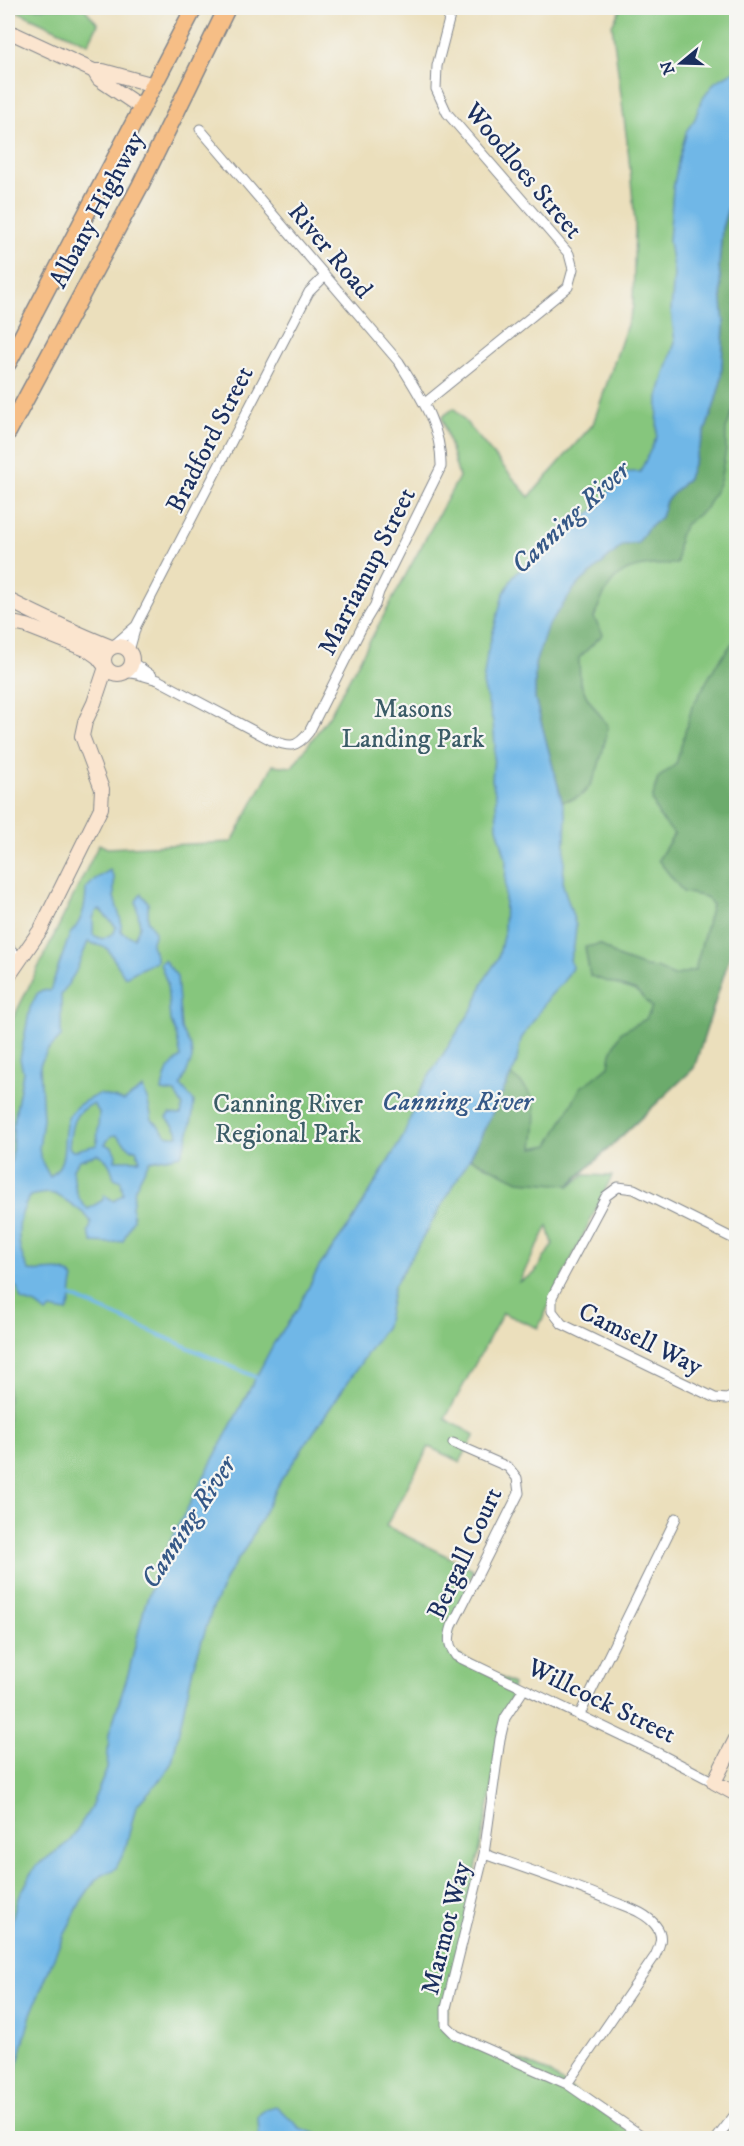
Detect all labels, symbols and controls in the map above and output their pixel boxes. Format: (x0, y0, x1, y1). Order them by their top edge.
north arrow (651, 33, 711, 93)
text: N (656, 58, 679, 77)
street label: Woodloes Street (456, 95, 589, 246)
street label: Albany Highway (42, 125, 153, 294)
street label: River Road (280, 196, 380, 306)
street label: Bradford Street (159, 361, 261, 519)
water label: Canning River (504, 452, 639, 582)
street label: Marriamup Street (311, 482, 424, 661)
park label: Masons Landing Park (341, 693, 485, 756)
water label: Canning River (382, 1085, 535, 1119)
park label: Canning River Regional Park (213, 1088, 363, 1151)
street label: Camsell Way (573, 1295, 708, 1384)
water label: Canning River (133, 1448, 245, 1595)
street label: Bergall Court (420, 1482, 510, 1625)
street label: Willcock Street (521, 1651, 681, 1751)
street label: Marmot Way (414, 1858, 479, 1998)

